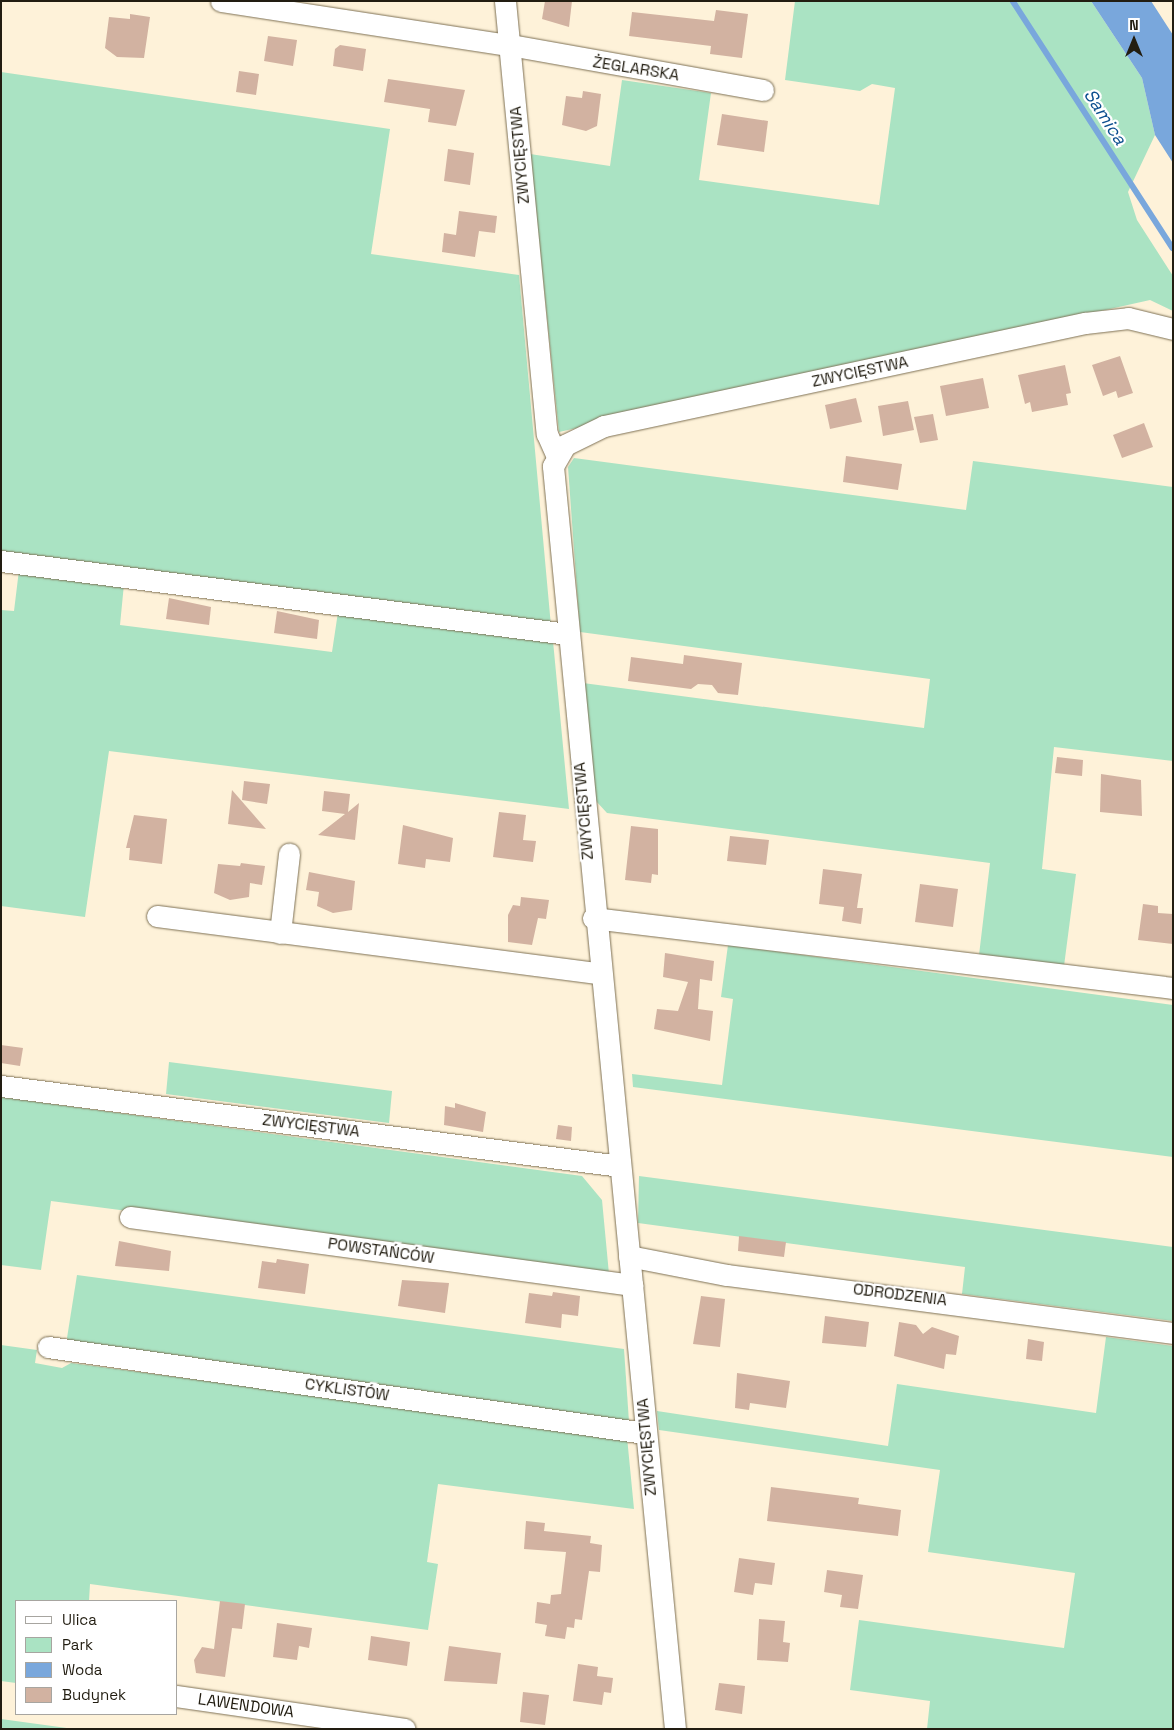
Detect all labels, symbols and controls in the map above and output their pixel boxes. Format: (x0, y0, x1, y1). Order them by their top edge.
north arrow (1109, 15, 1159, 65)
text: N (1129, 16, 1139, 34)
street label: ŻEGLARSKA (591, 53, 681, 85)
water label: Samica (1079, 85, 1131, 149)
street label: ZWYCIĘSTWA (506, 105, 534, 205)
street label: ZWYCIĘSTWA (810, 352, 910, 392)
street label: ZWYCIĘSTWA (570, 761, 598, 861)
street label: ZWYCIĘSTWA (261, 1110, 361, 1142)
street label: POWSTAŃCÓW (327, 1234, 435, 1268)
street label: ODRODZENIA (852, 1280, 948, 1310)
street label: CYKLISTÓW (304, 1375, 390, 1405)
street label: ZWYCIĘSTWA (633, 1397, 661, 1497)
legend (15, 1600, 178, 1715)
text: Ulica (62, 1610, 97, 1629)
text: Park (62, 1635, 93, 1654)
text: Woda (62, 1660, 102, 1679)
text: Budynek (62, 1685, 126, 1704)
street label: LAWENDOWA (197, 1690, 295, 1722)

